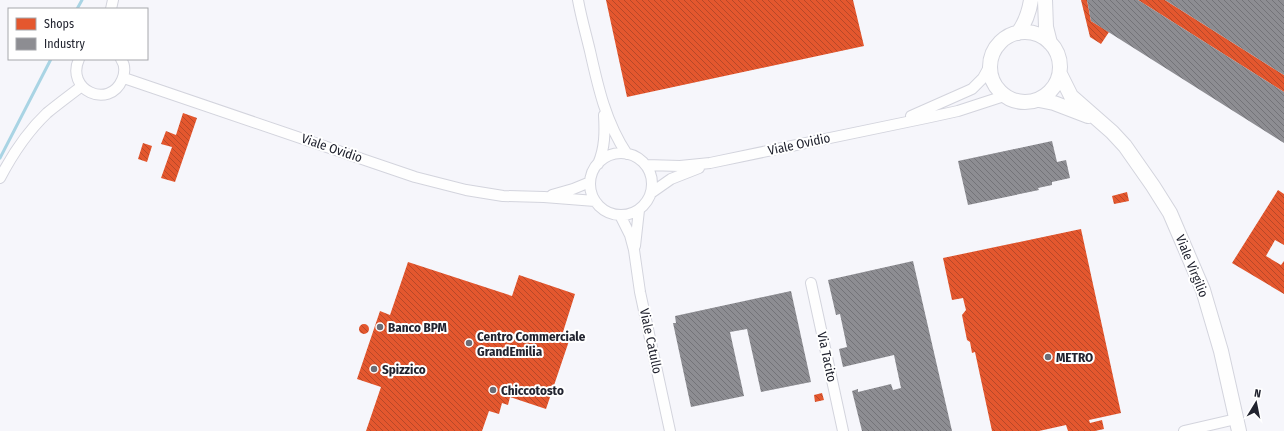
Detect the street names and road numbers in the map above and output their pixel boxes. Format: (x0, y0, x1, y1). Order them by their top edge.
street label: Viale Ovidio (766, 130, 832, 158)
street label: Viale Ovidio (300, 131, 365, 165)
street label: Viale Virgilio (1173, 233, 1211, 300)
street label: Viale Catullo (637, 307, 665, 375)
street label: Via Tacito (814, 331, 840, 384)

